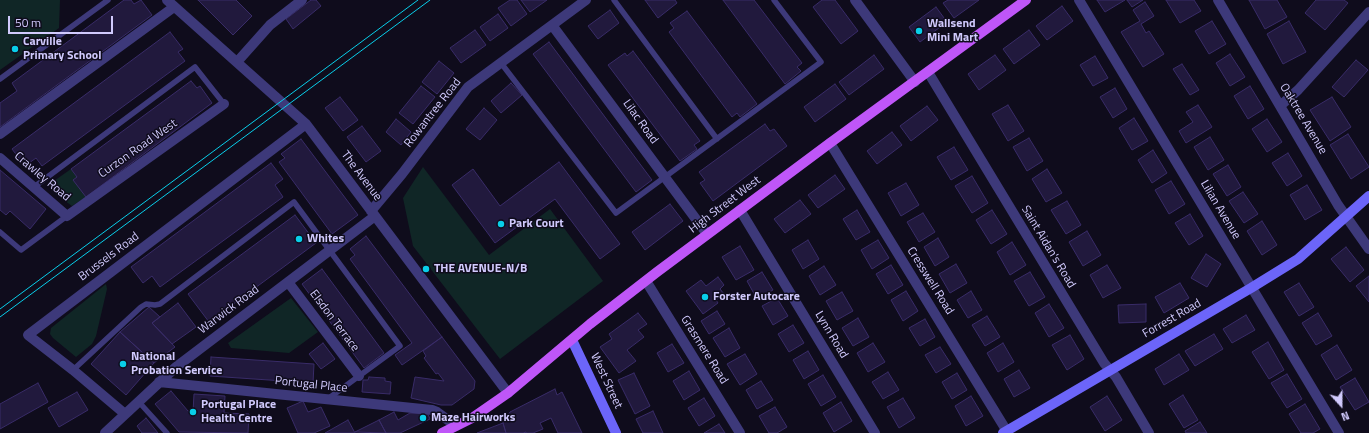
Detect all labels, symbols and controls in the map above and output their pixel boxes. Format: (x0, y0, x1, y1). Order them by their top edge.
scale bar (10, 8, 115, 34)
text: 50 m (15, 13, 41, 32)
place label: Wallsend Mini Mart (927, 17, 978, 45)
marker: Wallsend Mini Mart (914, 26, 924, 36)
place label: Carville Primary School (23, 35, 101, 63)
marker: Carville Primary School (10, 44, 20, 54)
street label: Rowantree Road (401, 75, 465, 151)
street label: Oaktree Avenue (1276, 81, 1330, 157)
street label: Lilac Road (619, 97, 661, 147)
street label: Curzon Road West (96, 117, 180, 181)
street label: The Avenue (337, 148, 385, 204)
street label: Crawley Road (11, 149, 73, 205)
street label: High Street West (686, 173, 764, 237)
street label: Lilian Avenue (1197, 178, 1243, 242)
street label: Saint Aidan's Road (1018, 203, 1078, 291)
place label: Park Court (509, 217, 564, 231)
marker: Park Court (496, 219, 506, 229)
street label: Brussels Road (76, 230, 142, 284)
place label: Whites (307, 232, 344, 246)
marker: Whites (294, 234, 304, 244)
street label: Cresswell Road (903, 245, 957, 317)
place label: THE AVENUE-N/B (434, 262, 527, 276)
marker: THE AVENUE-N/B (421, 264, 431, 274)
street label: Warwick Road (196, 283, 262, 337)
street label: Elsdon Terrace (306, 287, 362, 355)
place label: Forster Autocare (713, 290, 800, 304)
marker: Forster Autocare (700, 292, 710, 302)
street label: Forrest Road (1140, 296, 1204, 342)
street label: Lynn Road (811, 309, 851, 361)
street label: Grasmere Road (677, 313, 731, 387)
place label: National Probation Service (131, 350, 222, 378)
street label: West Street (587, 351, 625, 411)
marker: National Probation Service (118, 359, 128, 369)
street label: Portugal Place (274, 374, 348, 396)
north arrow (1321, 385, 1361, 425)
place label: Portugal Place Health Centre (201, 398, 276, 426)
marker: Portugal Place Health Centre (188, 407, 198, 417)
text: N (1339, 407, 1352, 425)
place label: Maze Hairworks (431, 411, 515, 425)
marker: Maze Hairworks (418, 413, 428, 423)

